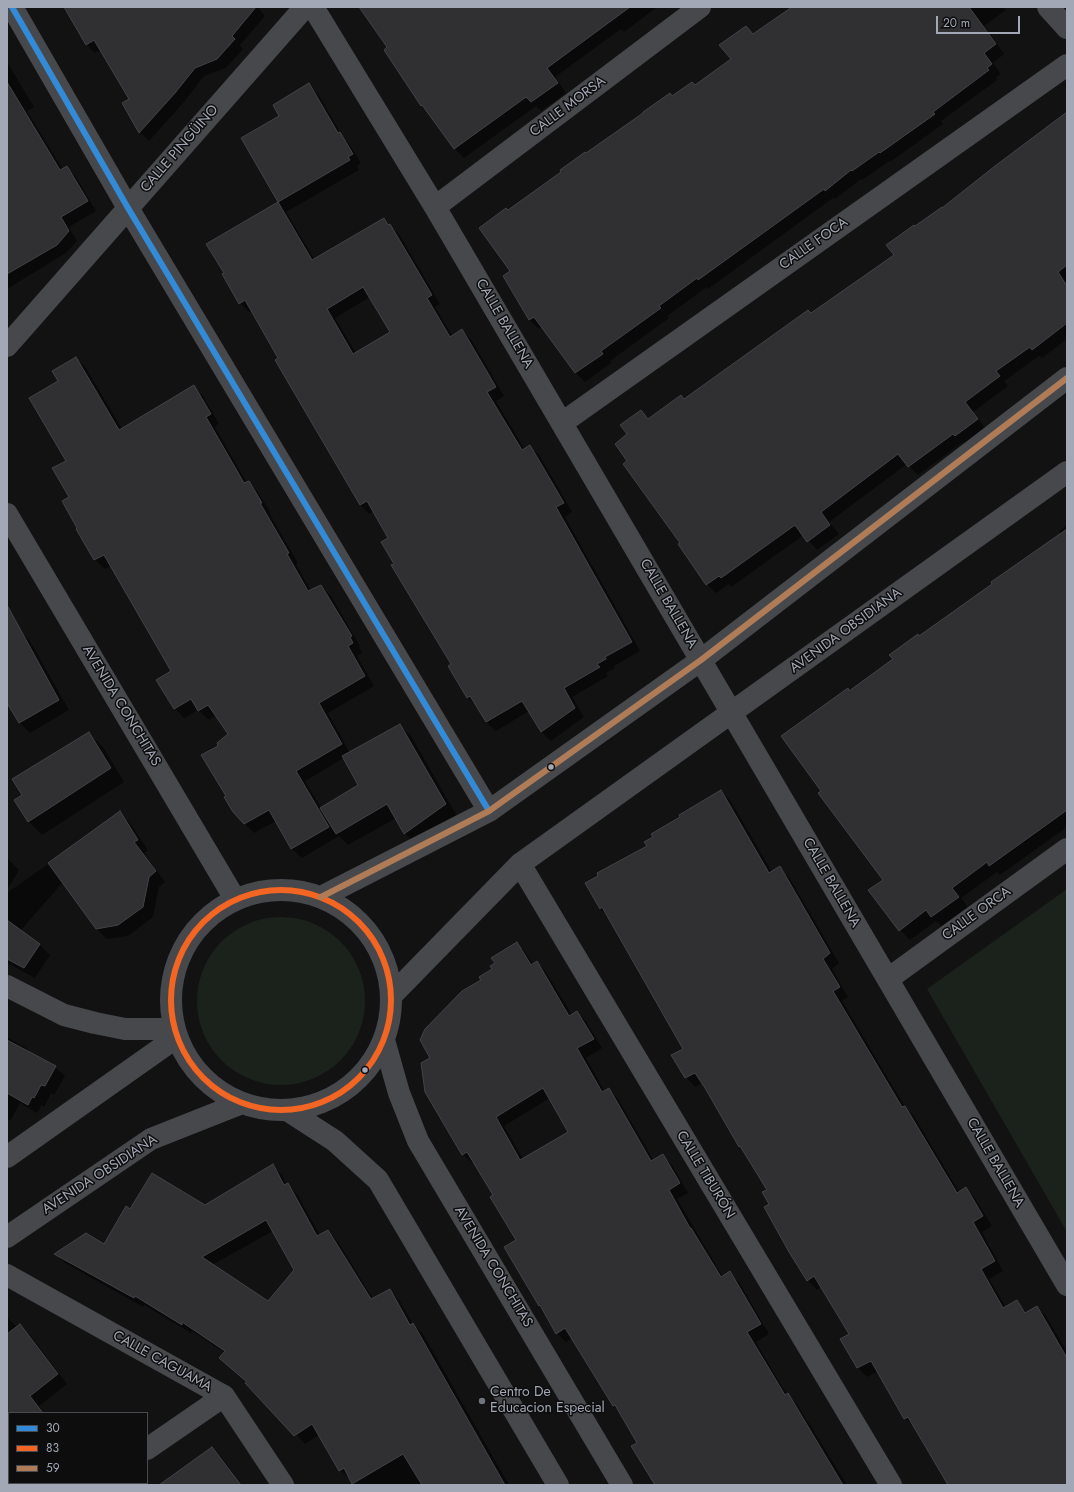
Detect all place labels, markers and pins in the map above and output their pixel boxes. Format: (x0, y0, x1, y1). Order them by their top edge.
unlabelled marker (546, 762, 556, 772)
unlabelled marker (360, 1065, 370, 1075)
place label: Centro De Educacion Especial (490, 1385, 605, 1418)
marker: Centro De Educacion Especial (477, 1396, 487, 1406)

